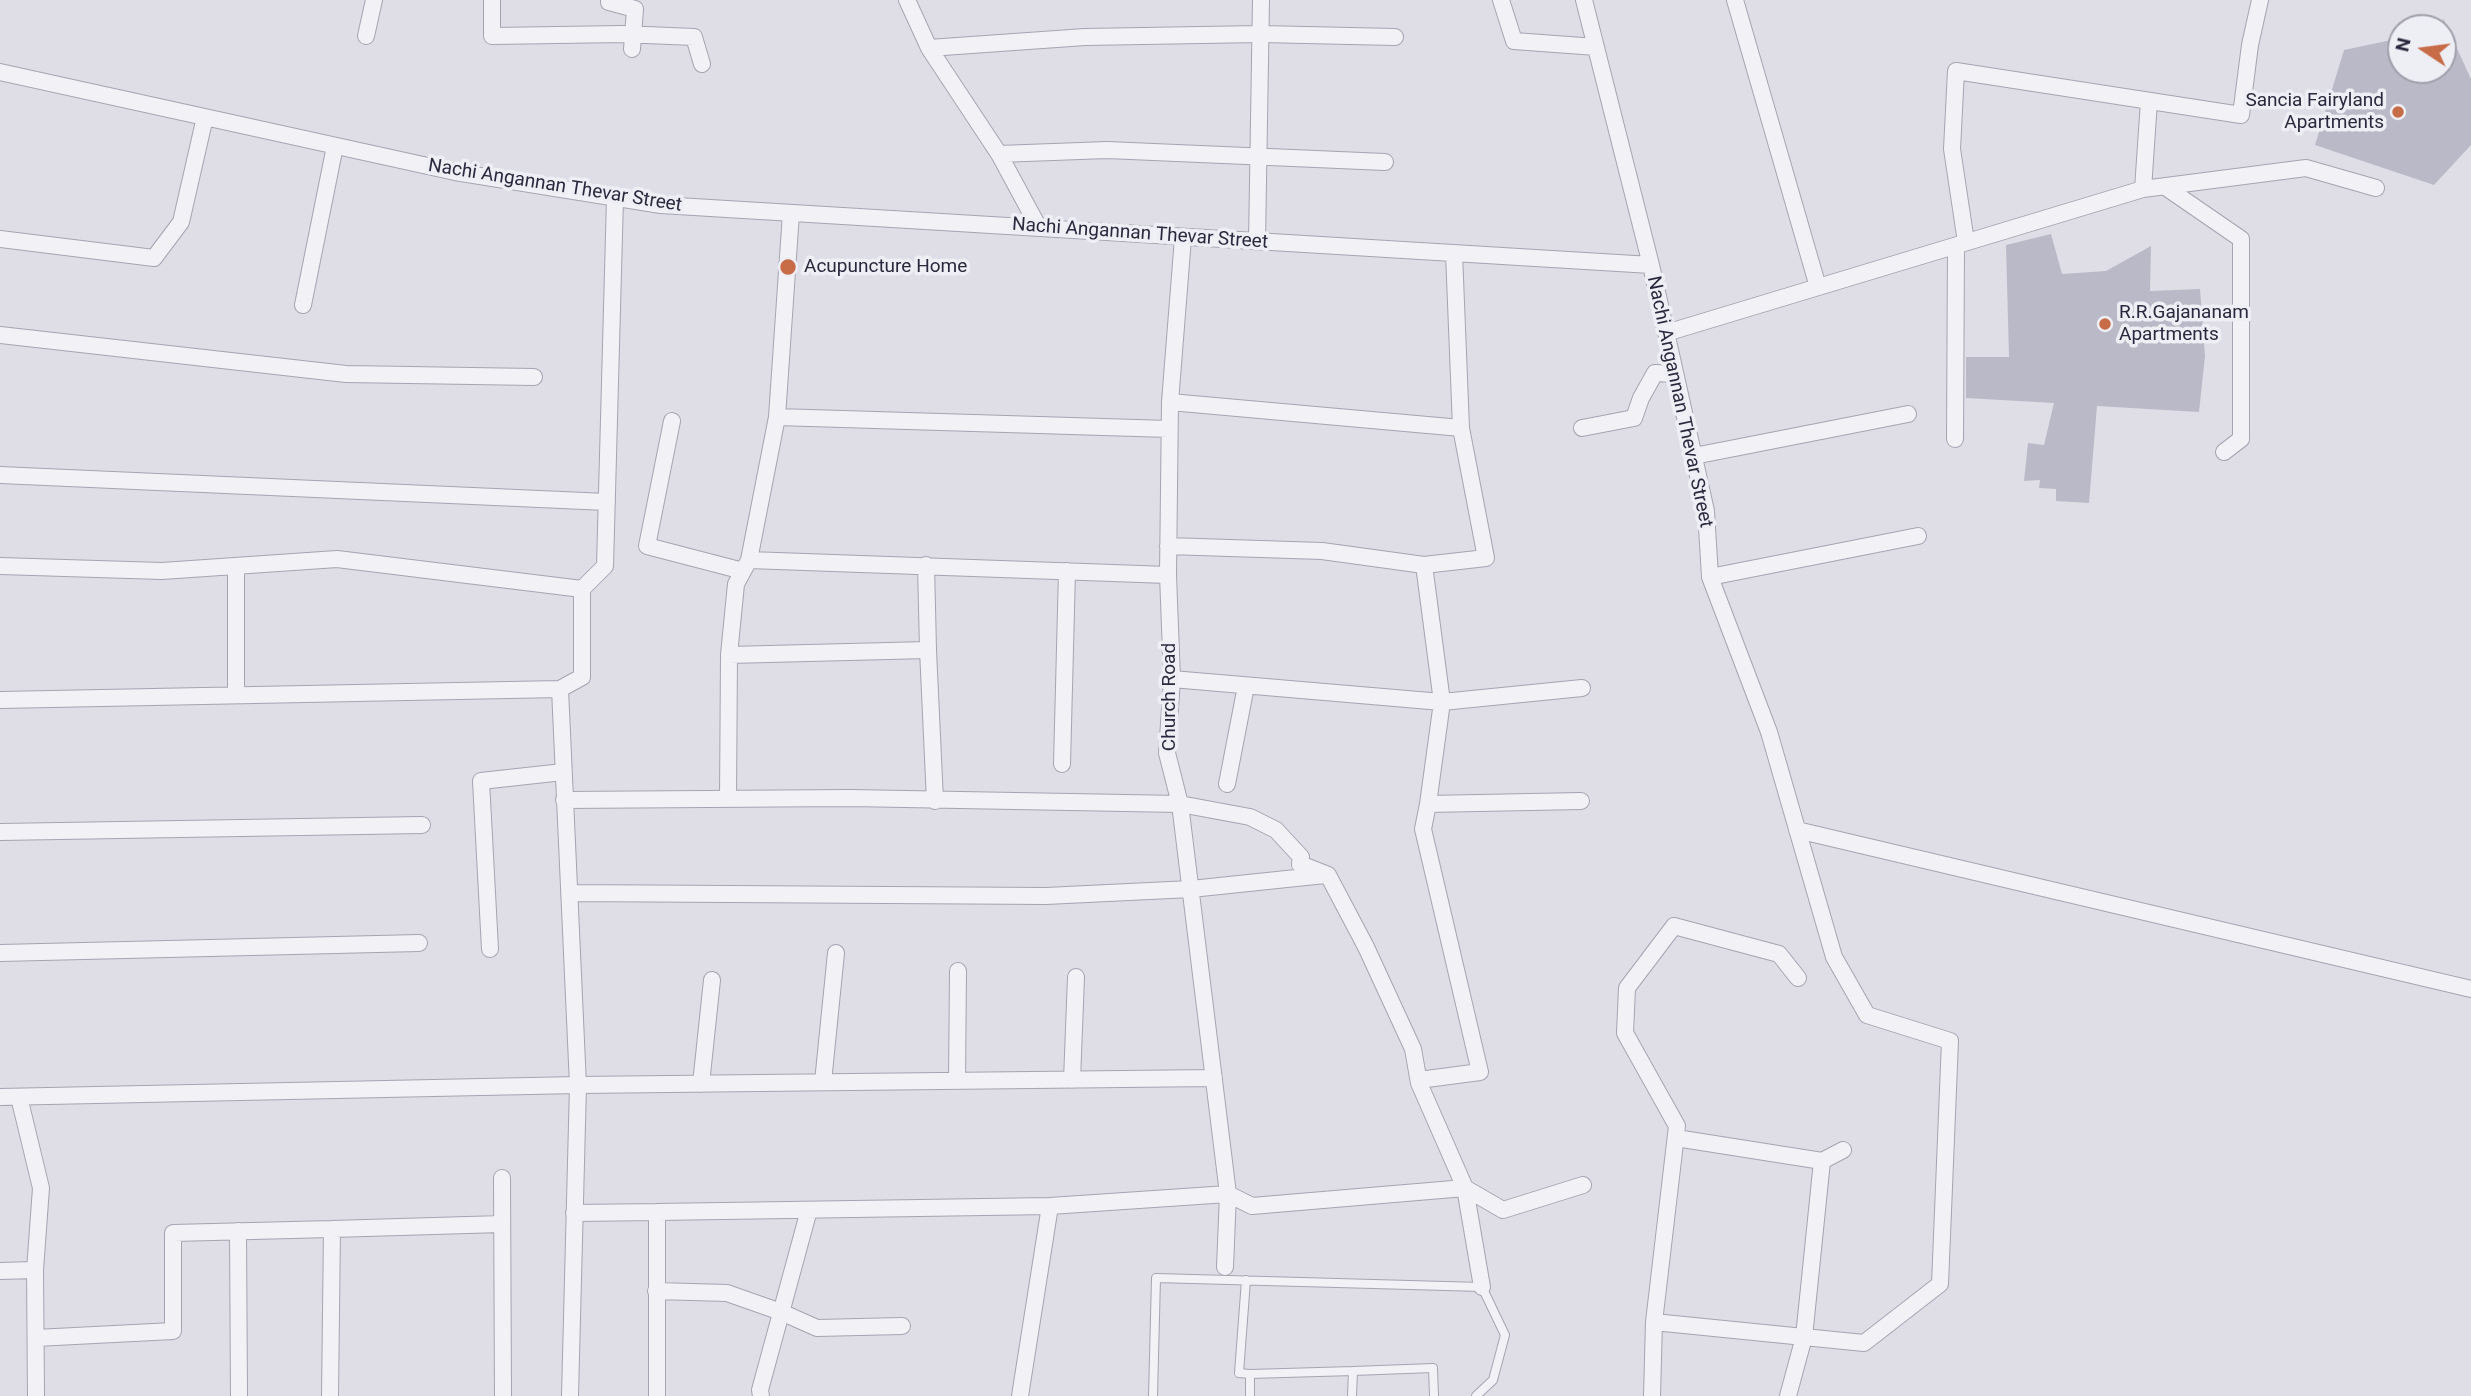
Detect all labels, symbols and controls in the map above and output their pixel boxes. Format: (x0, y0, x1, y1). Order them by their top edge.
north arrow (2387, 14, 2457, 84)
text: N (2390, 35, 2416, 54)
place label: Sancia Fairyland Apartments (2245, 90, 2384, 134)
marker: Sancia Fairyland Apartments (2390, 104, 2406, 120)
street label: Nachi Angannan Thevar Street (427, 155, 683, 217)
street label: Nachi Angannan Thevar Street (1011, 214, 1269, 254)
place label: Acupuncture Home (804, 256, 967, 278)
marker: Acupuncture Home (778, 257, 798, 277)
street label: Nachi Angannan Thevar Street (1641, 274, 1717, 530)
place label: R.R.Gajananam Apartments (2119, 302, 2249, 346)
marker: R.R.Gajananam Apartments (2097, 316, 2113, 332)
street label: Church Road (1159, 643, 1181, 751)

